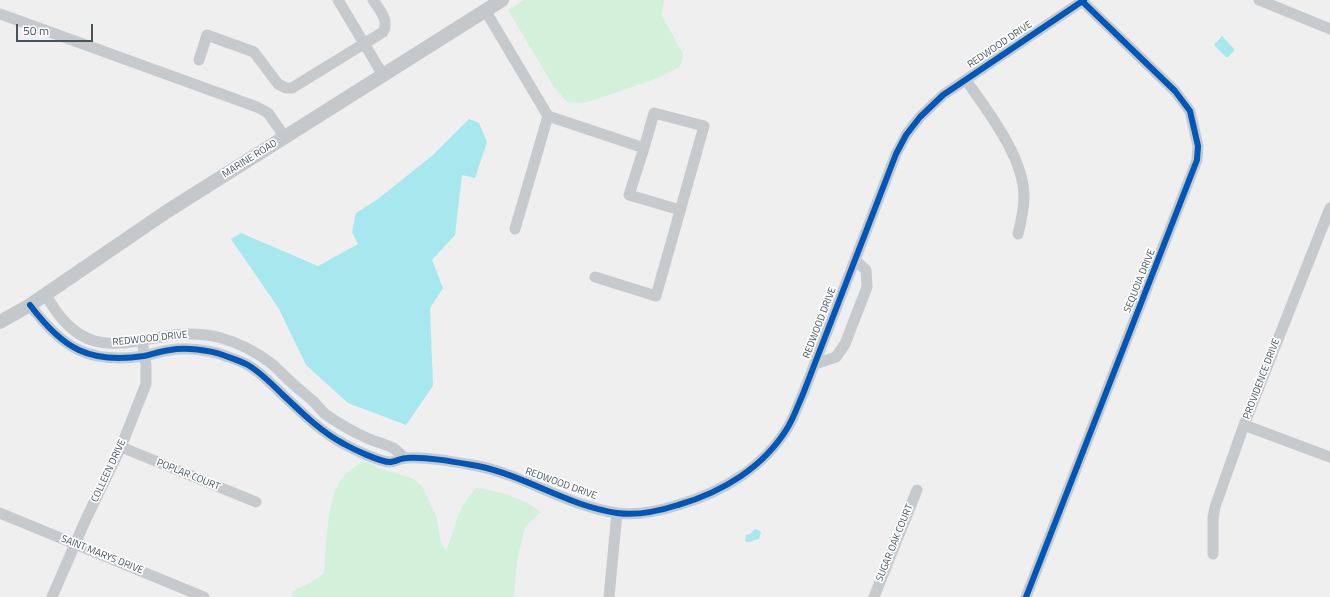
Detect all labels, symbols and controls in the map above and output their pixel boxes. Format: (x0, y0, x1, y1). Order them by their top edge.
scale bar (18, 16, 95, 42)
street label: REDWOOD DRIVE (965, 19, 1035, 71)
text: 50 m (23, 21, 49, 40)
street label: MARINE ROAD (220, 137, 280, 181)
street label: SEQUOIA DRIVE (1122, 247, 1158, 315)
street label: REDWOOD DRIVE (801, 286, 839, 360)
street label: REDWOOD DRIVE (112, 329, 188, 349)
street label: PROVIDENCE DRIVE (1241, 337, 1283, 421)
street label: COLLEEN DRIVE (89, 438, 129, 504)
street label: POPLAR COURT (155, 457, 221, 493)
street label: REDWOOD DRIVE (524, 465, 598, 503)
street label: SUGAR OAK COURT (874, 503, 916, 583)
street label: SAINT MARYS DRIVE (59, 533, 145, 577)

